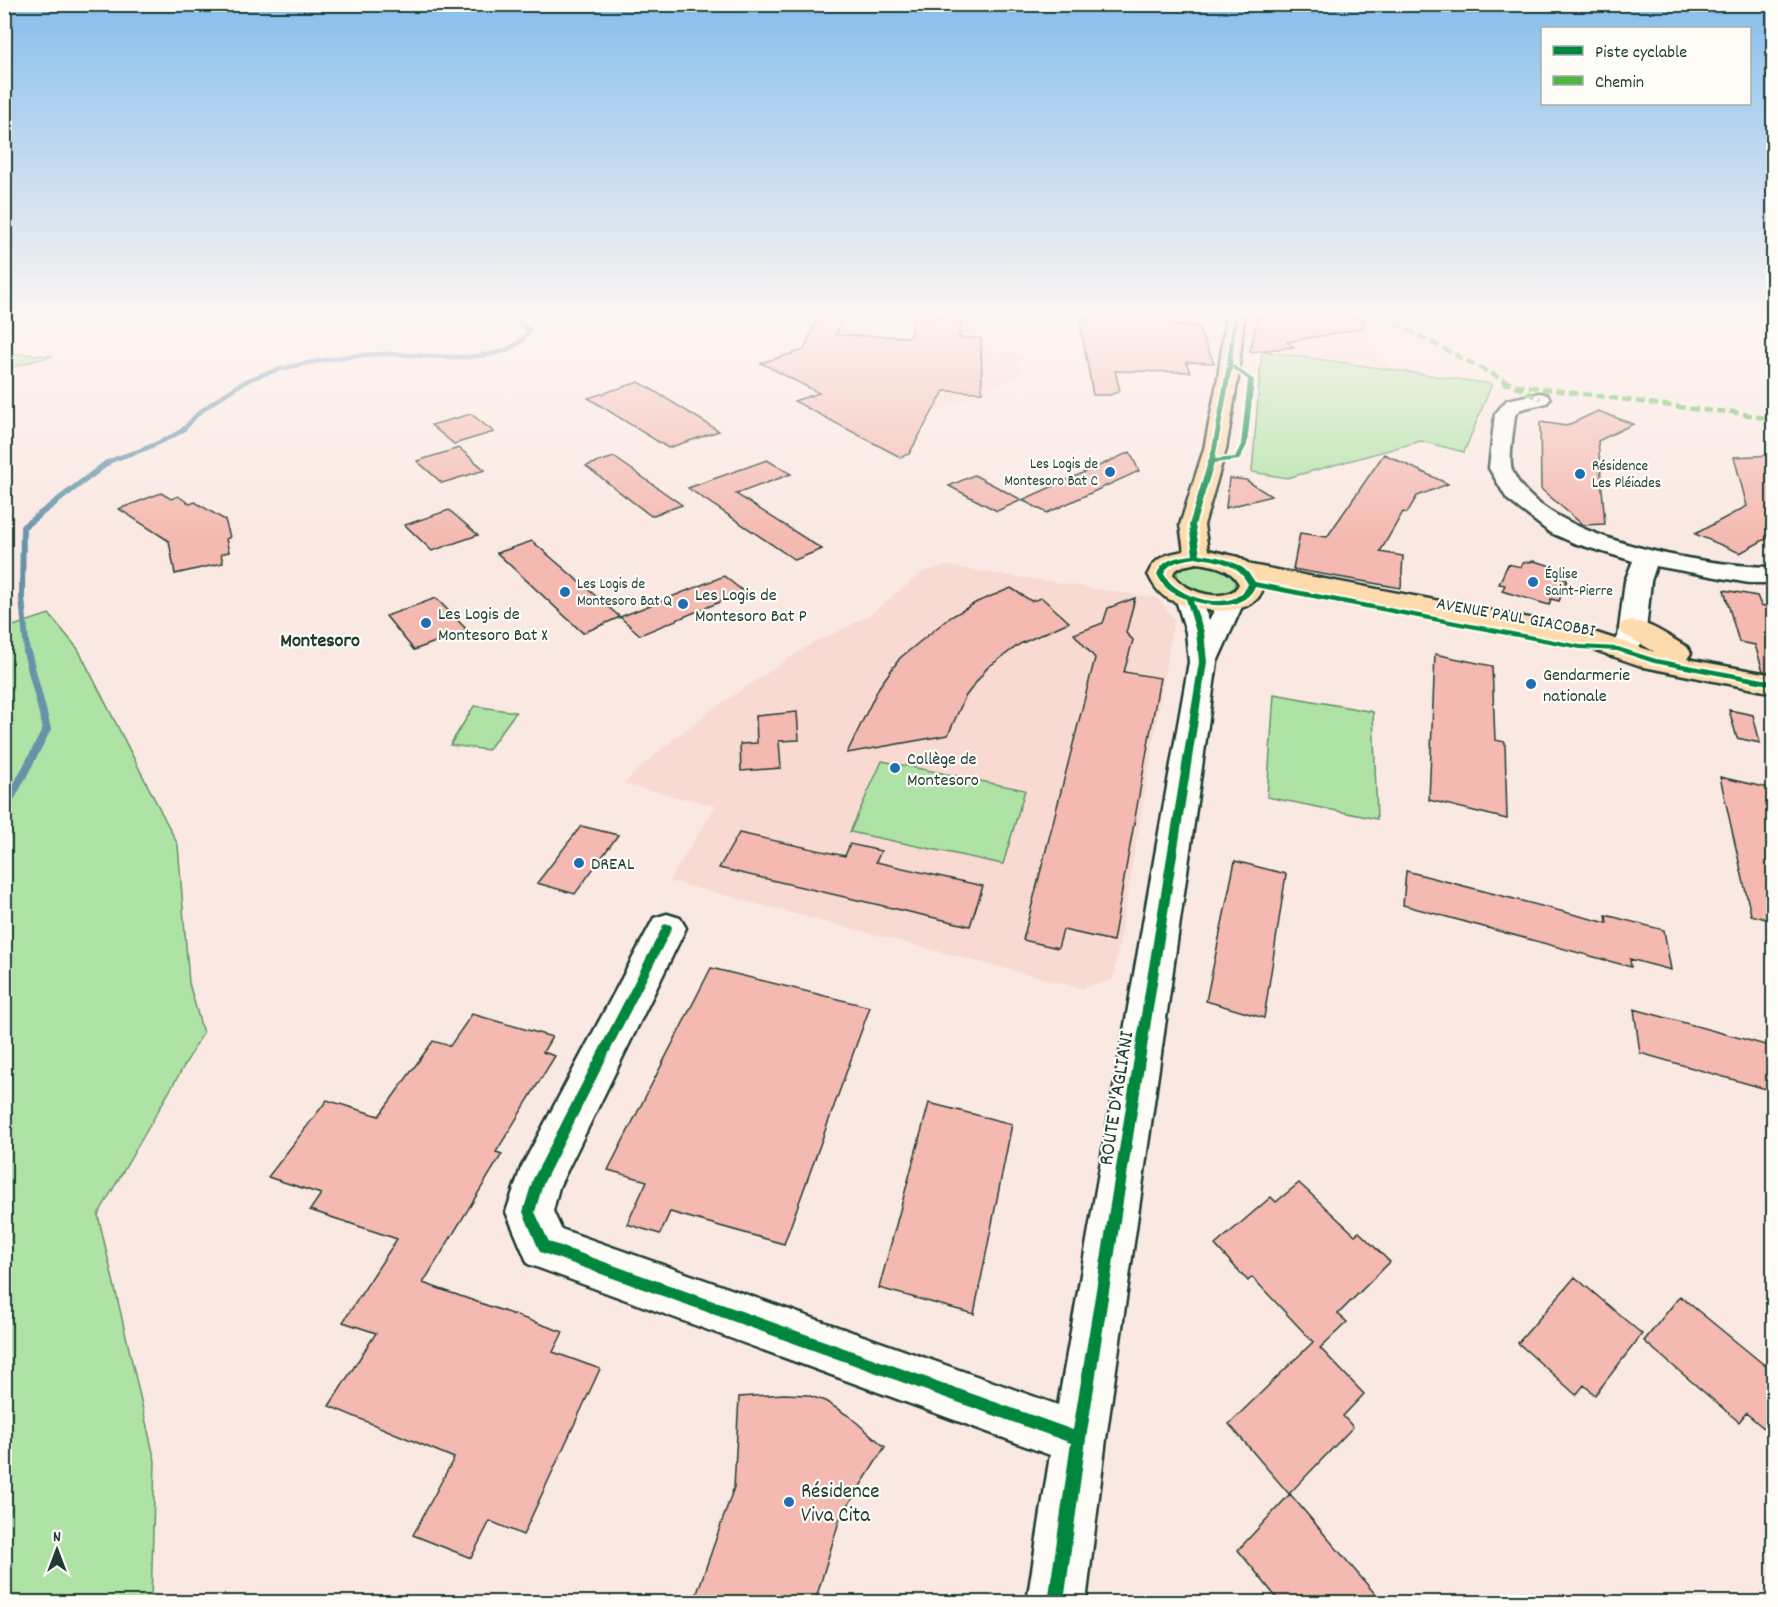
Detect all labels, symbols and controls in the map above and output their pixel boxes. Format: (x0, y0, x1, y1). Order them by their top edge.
legend (1541, 27, 1751, 105)
text: Piste cyclable (1595, 41, 1687, 66)
text: Chemin (1595, 71, 1644, 96)
place label: Les Logis de Montesoro Bat C (1004, 454, 1098, 493)
place label: Résidence Les Pléiades (1592, 456, 1661, 495)
marker: Les Logis de Montesoro Bat C (1103, 465, 1117, 479)
marker: Résidence Les Pléiades (1573, 467, 1587, 481)
place label: Église Saint-Pierre (1545, 564, 1613, 603)
place label: Les Logis de Montesoro Bat Q (577, 574, 672, 613)
marker: Église Saint-Pierre (1526, 575, 1540, 589)
place label: Les Logis de Montesoro Bat P (695, 584, 807, 630)
marker: Les Logis de Montesoro Bat Q (558, 585, 572, 599)
street label: AVENUE PAUL GIACOBBI (1434, 592, 1597, 645)
marker: Les Logis de Montesoro Bat P (676, 597, 690, 611)
place label: Les Logis de Montesoro Bat X (438, 603, 548, 649)
marker: Les Logis de Montesoro Bat X (419, 616, 433, 630)
district label: Montesoro (280, 628, 360, 656)
place label: Gendarmerie nationale (1543, 664, 1630, 710)
marker: Gendarmerie nationale (1524, 677, 1538, 691)
place label: Collège de Montesoro (907, 748, 979, 794)
marker: Collège de Montesoro (888, 761, 902, 775)
place label: DREAL (591, 853, 635, 878)
marker: DREAL (572, 856, 586, 870)
street label: ROUTE D'AGLIANI (1093, 1029, 1143, 1168)
place label: Résidence Viva Cita (801, 1478, 879, 1532)
marker: Résidence Viva Cita (782, 1495, 796, 1509)
north arrow (27, 1520, 87, 1580)
text: N (53, 1526, 61, 1549)

